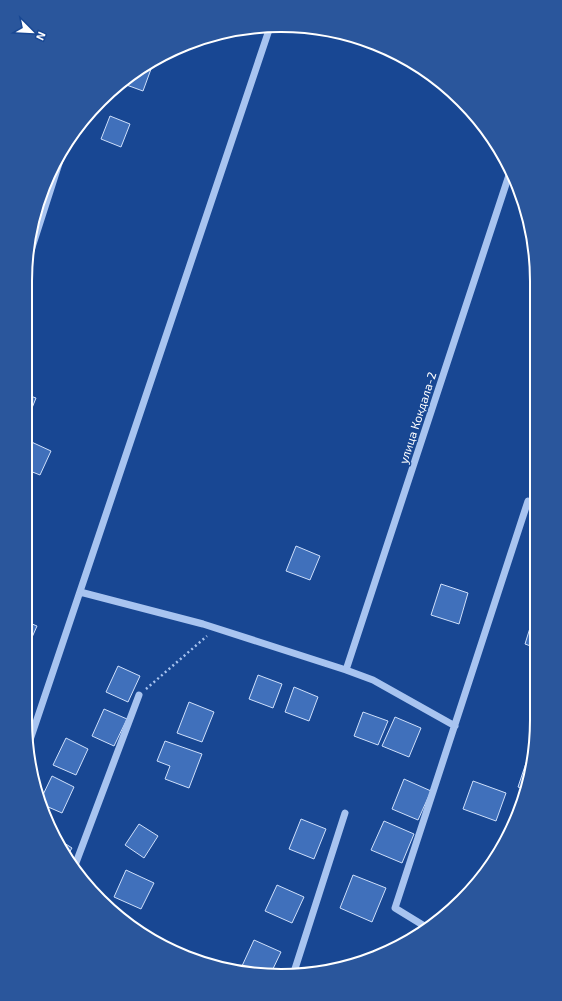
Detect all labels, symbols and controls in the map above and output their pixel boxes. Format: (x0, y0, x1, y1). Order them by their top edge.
north arrow (12, 12, 52, 52)
text: N (34, 30, 49, 43)
street label: улица Кокдала-2 (396, 370, 440, 466)

